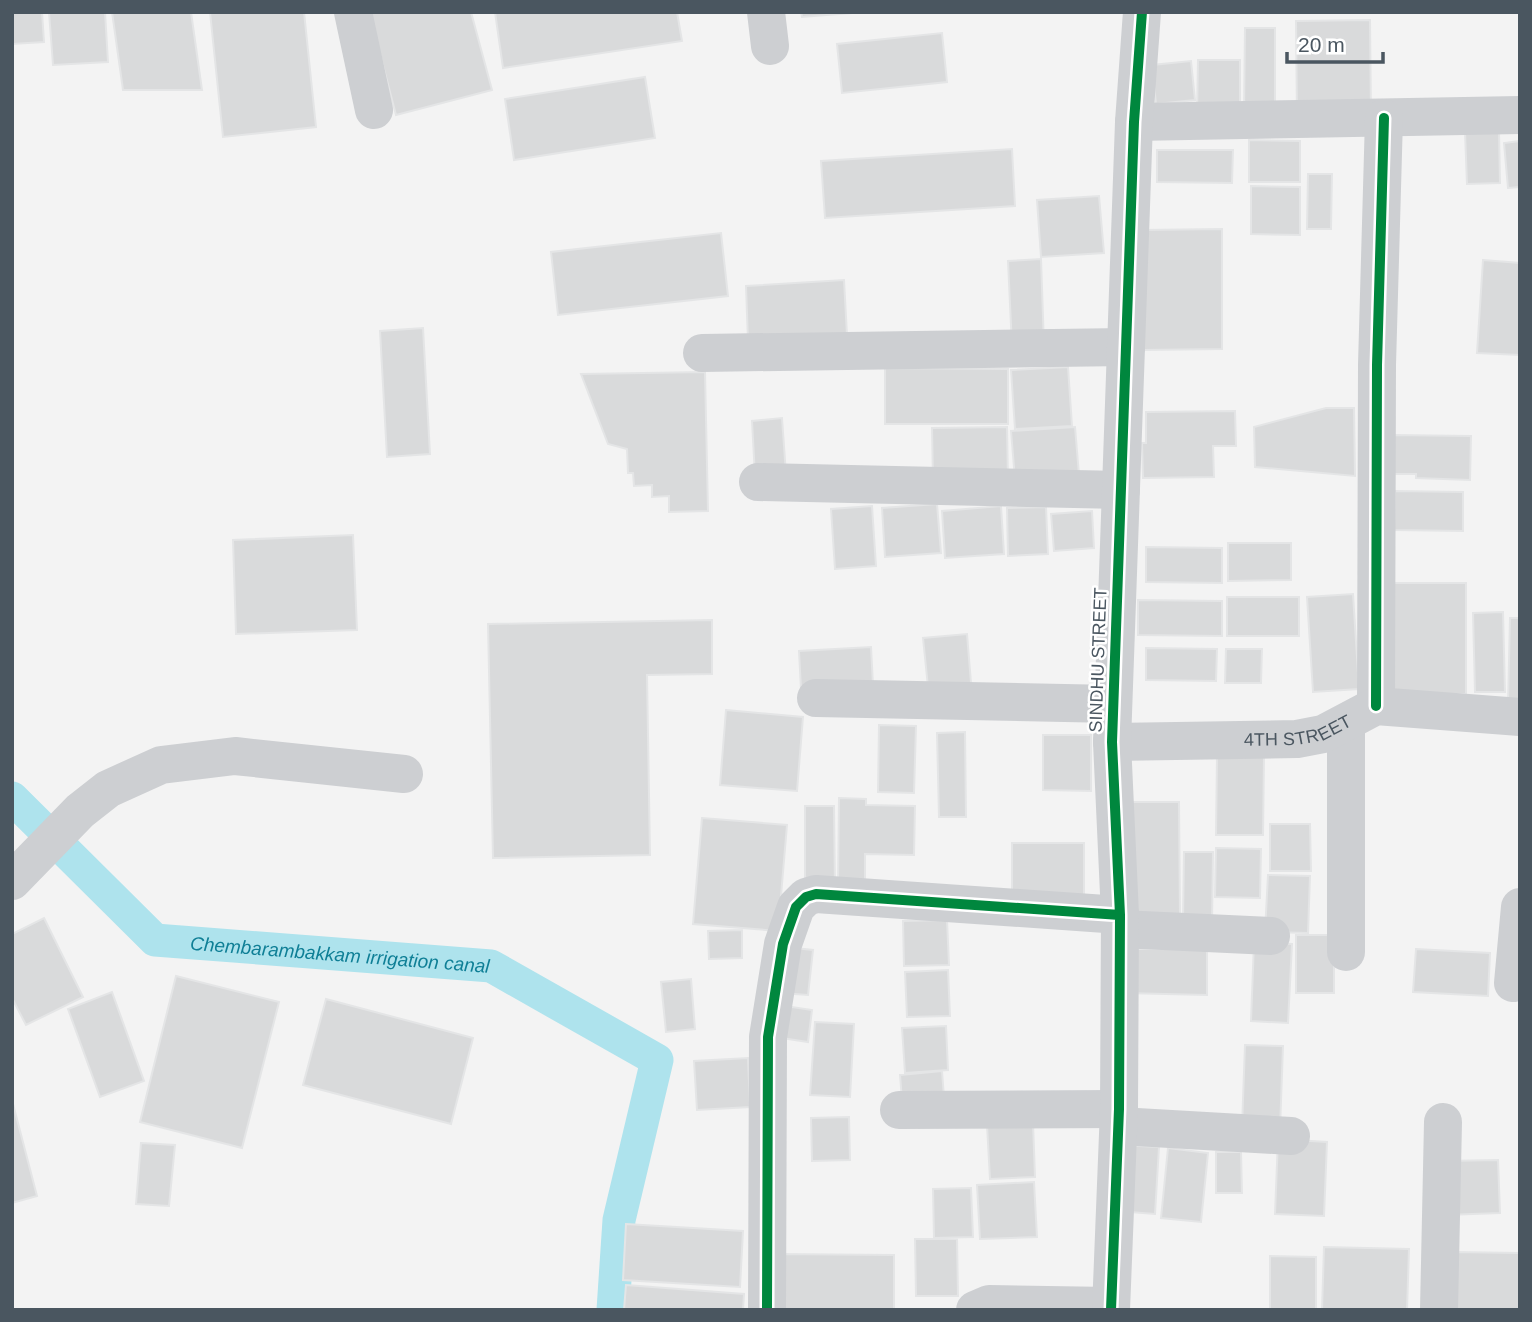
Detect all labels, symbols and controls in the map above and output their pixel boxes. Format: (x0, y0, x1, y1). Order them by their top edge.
scale bar (1287, 21, 1383, 65)
text: 20 m (1298, 33, 1345, 56)
street label: SINDHU STREET (1085, 587, 1111, 733)
street label: 4TH STREET (1244, 711, 1355, 750)
water label: Chembarambakkam irrigation canal (189, 933, 491, 977)

